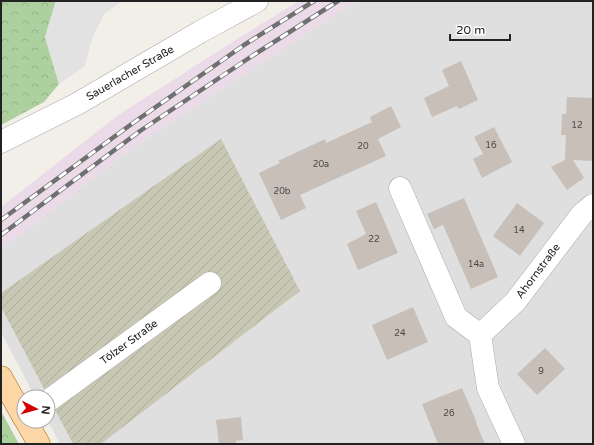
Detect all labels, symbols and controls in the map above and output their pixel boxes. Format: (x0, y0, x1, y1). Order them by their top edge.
scale bar (450, 16, 510, 42)
text: 20 m (456, 23, 485, 37)
street label: Sauerlacher Straße (84, 43, 176, 103)
house number: 12 (571, 120, 583, 131)
house number: 16 (485, 140, 497, 151)
house number: 20 (357, 141, 369, 152)
house number: 20a (313, 159, 329, 170)
house number: 20b (274, 186, 291, 197)
house number: 14 (513, 225, 525, 236)
house number: 22 (368, 234, 380, 245)
street label: Ahornstraße (513, 241, 563, 301)
house number: 14a (468, 259, 484, 270)
street label: Tölzer Straße (98, 317, 160, 367)
house number: 24 (394, 328, 406, 339)
house number: 9 (538, 366, 544, 377)
north arrow (16, 389, 56, 429)
text: N (39, 405, 52, 415)
house number: 26 (443, 408, 455, 419)

